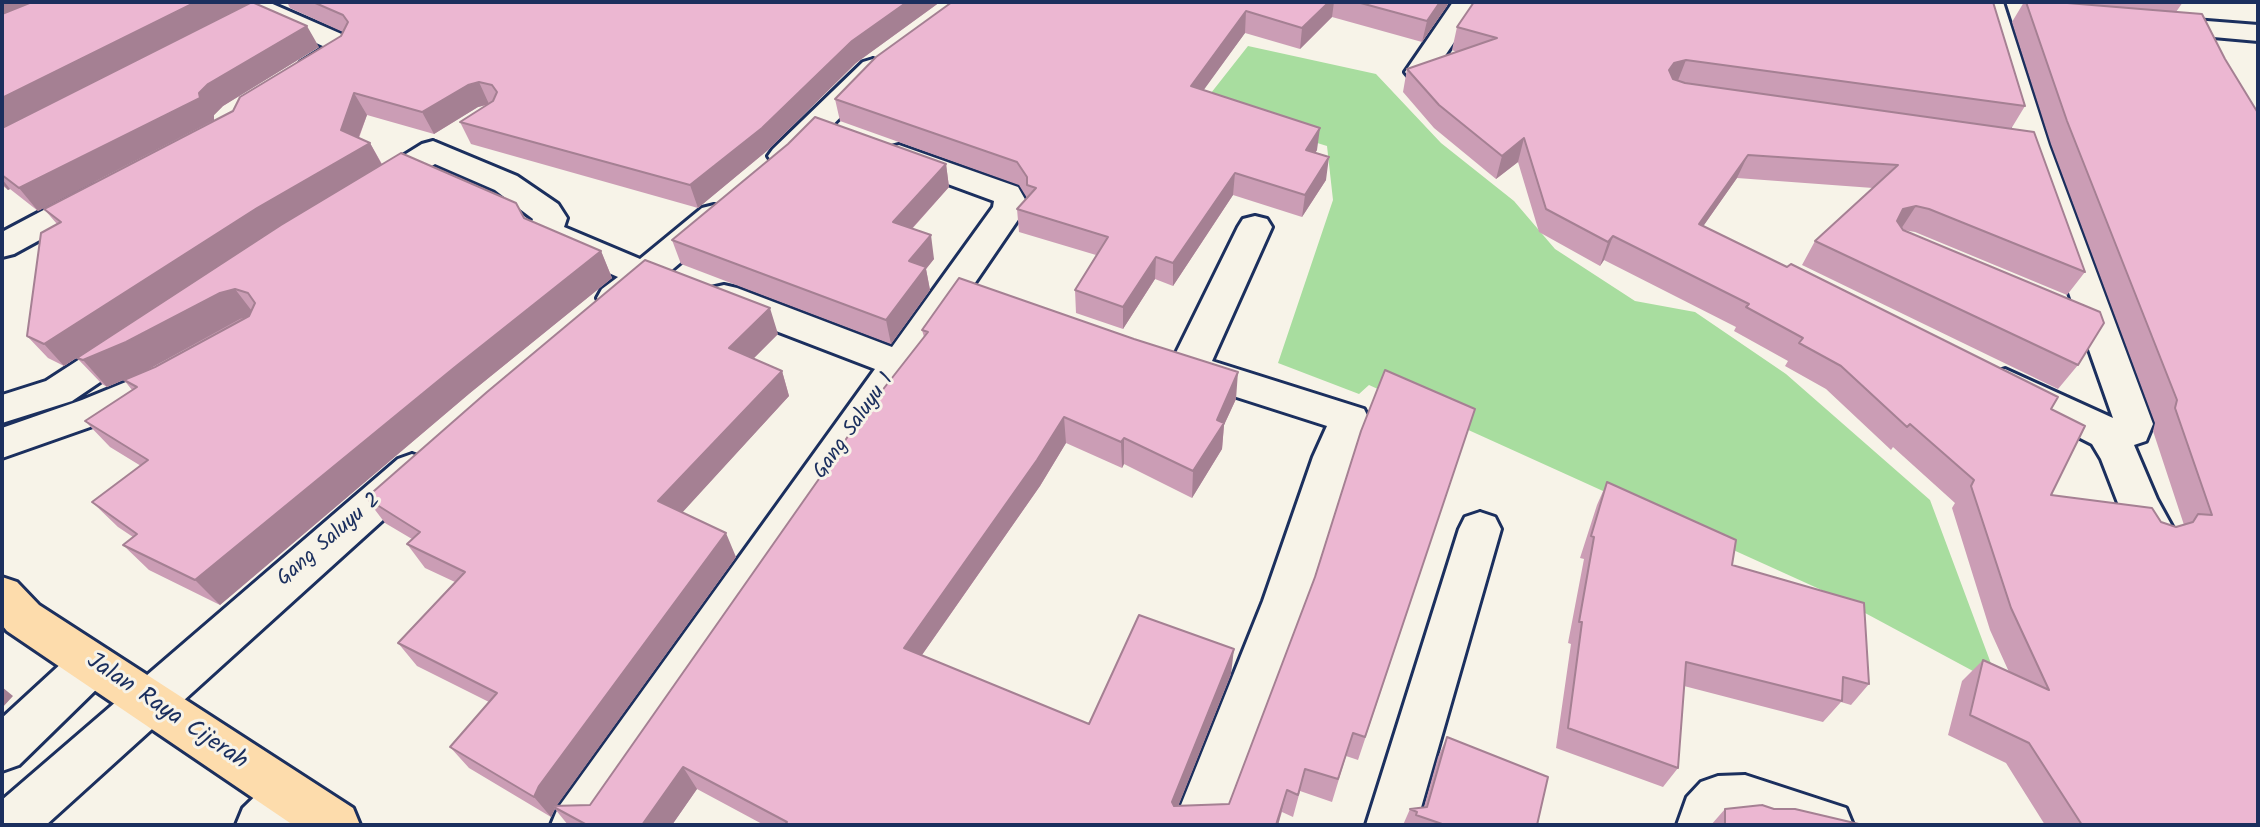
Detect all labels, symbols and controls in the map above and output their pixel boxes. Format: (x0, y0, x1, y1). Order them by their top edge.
street label: Gang Saluyu 1 (809, 369, 901, 485)
street label: Gang Saluyu 2 (273, 489, 387, 593)
street label: Jalan Raya Cijerah (80, 648, 252, 778)

